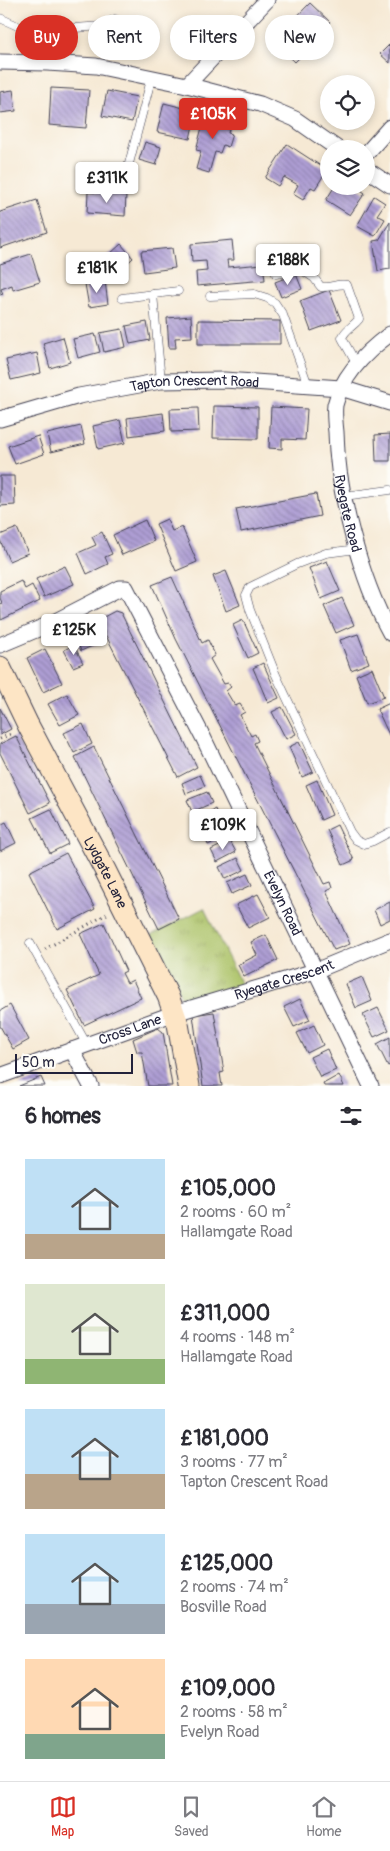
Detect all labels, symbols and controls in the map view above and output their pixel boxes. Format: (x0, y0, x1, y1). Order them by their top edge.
chip: Buy (15, 15, 78, 60)
chip: Rent (88, 15, 160, 60)
chip: Filters (170, 15, 255, 60)
chip: New (265, 15, 334, 60)
map controls (320, 75, 375, 195)
button: locate (320, 75, 375, 130)
pin: £105K (178, 98, 248, 140)
text: £105K (190, 104, 236, 124)
button: layers (320, 140, 375, 195)
pin: £311K (72, 162, 142, 204)
text: £311K (86, 168, 128, 188)
pin: £188K (253, 244, 323, 286)
text: £188K (267, 250, 309, 270)
pin: £181K (62, 252, 132, 294)
text: £181K (77, 258, 117, 278)
street label: Tapton Crescent Road (128, 371, 260, 395)
street label: Ryegate Road (331, 474, 365, 554)
pin: £125K (39, 614, 109, 656)
text: £125K (52, 620, 96, 640)
pin: £109K (188, 808, 258, 851)
text: £109K (200, 815, 246, 835)
street label: Lydgate Lane (80, 834, 131, 911)
street label: Evelyn Road (260, 868, 306, 938)
street label: Ryegate Crescent (232, 956, 337, 1003)
street label: Cross Lane (96, 1010, 164, 1048)
scale bar (15, 1051, 132, 1074)
text: 50 m (22, 1054, 55, 1071)
icon: filters (337, 1102, 365, 1130)
text: 6 homes (25, 1103, 101, 1130)
text: £105,000 (180, 1175, 276, 1202)
icon: home (65, 1179, 125, 1239)
text: 2 rooms · 60 m² (180, 1202, 291, 1222)
text: Hallamgate Road (180, 1222, 293, 1242)
text: £311,000 (180, 1300, 270, 1327)
icon: home (65, 1304, 125, 1364)
text: 4 rooms · 148 m² (180, 1327, 295, 1347)
text: Hallamgate Road (180, 1347, 293, 1367)
text: £181,000 (180, 1425, 269, 1452)
icon: home (65, 1429, 125, 1489)
text: 3 rooms · 77 m² (180, 1452, 288, 1472)
text: Tapton Crescent Road (180, 1472, 328, 1492)
text: £125,000 (180, 1550, 273, 1577)
icon: home (65, 1554, 125, 1614)
text: 2 rooms · 74 m² (180, 1577, 289, 1597)
text: Bosville Road (180, 1597, 267, 1617)
text: £109,000 (180, 1675, 275, 1702)
icon: home (65, 1679, 125, 1739)
text: 2 rooms · 58 m² (180, 1702, 288, 1722)
text: Evelyn Road (180, 1722, 260, 1742)
tab: Map (49, 1793, 77, 1840)
tab: Saved (174, 1793, 209, 1840)
tab: Home (306, 1793, 341, 1840)

